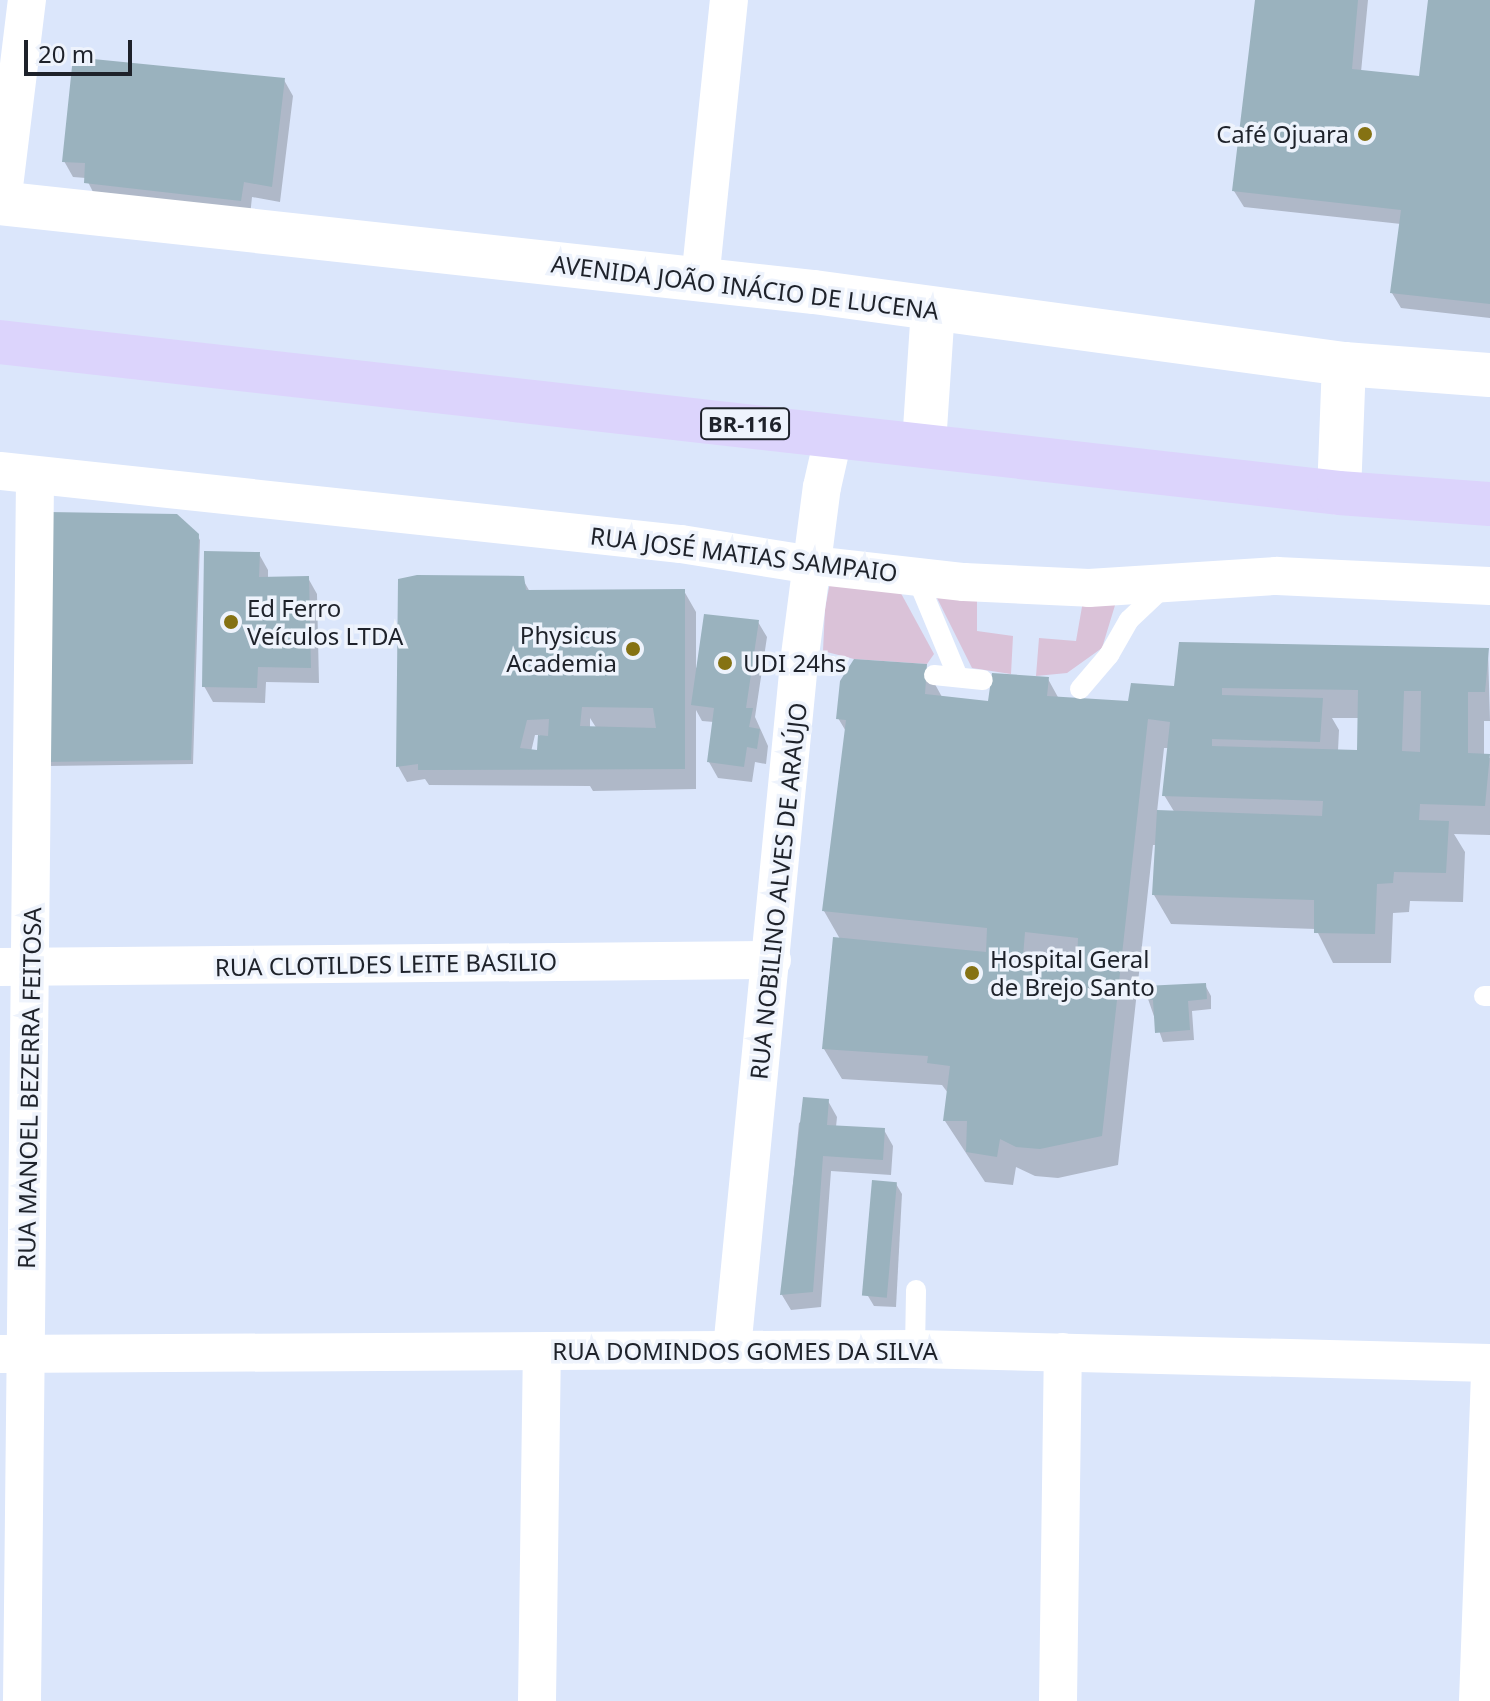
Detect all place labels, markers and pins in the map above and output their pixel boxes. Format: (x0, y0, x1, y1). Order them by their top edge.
place label: Café Ojuara (1216, 120, 1349, 148)
marker: Café Ojuara (1356, 125, 1374, 143)
place label: Ed Ferro Veículos LTDA (247, 594, 403, 650)
marker: Ed Ferro Veículos LTDA (222, 613, 240, 631)
place label: Physicus Academia (506, 621, 617, 677)
marker: Physicus Academia (624, 640, 642, 658)
place label: UDI 24hs (743, 649, 846, 677)
marker: UDI 24hs (714, 652, 736, 674)
place label: Hospital Geral de Brejo Santo (990, 945, 1155, 1001)
marker: Hospital Geral de Brejo Santo (961, 962, 983, 984)

